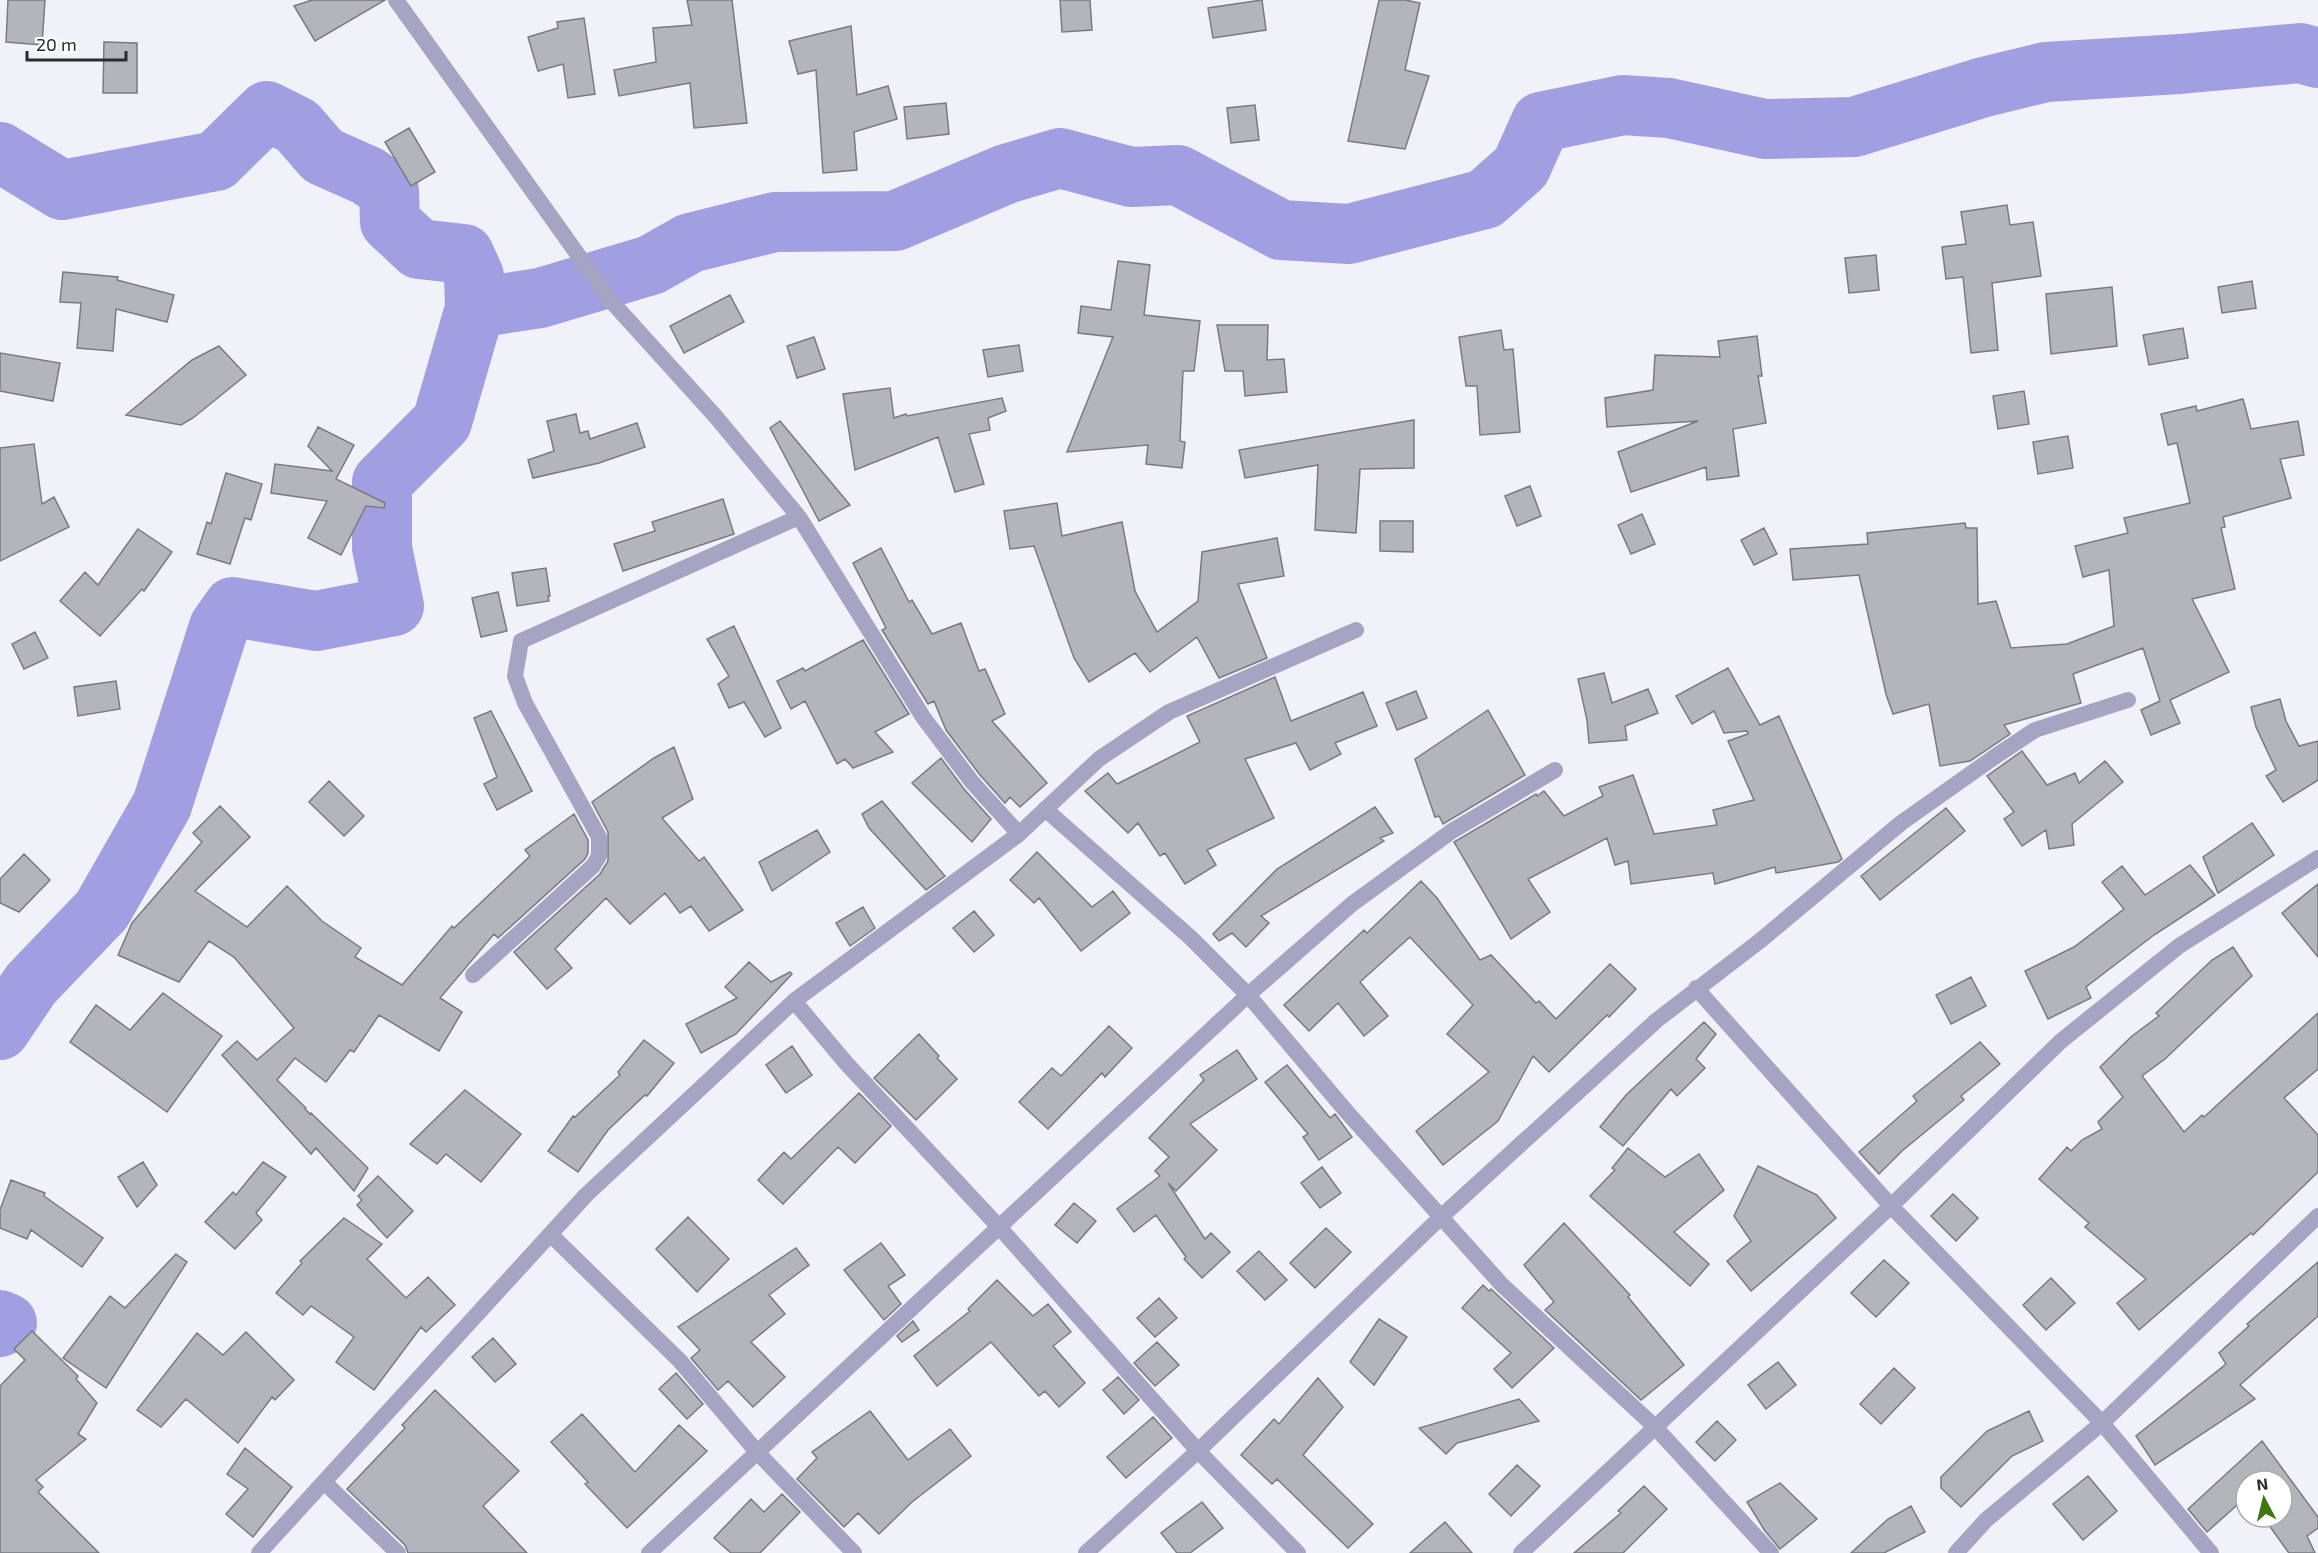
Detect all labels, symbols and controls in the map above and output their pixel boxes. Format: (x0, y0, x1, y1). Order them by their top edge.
scale bar (27, 24, 126, 62)
text: 20 m (36, 33, 77, 55)
north arrow (2234, 1469, 2294, 1529)
text: N (2255, 1473, 2269, 1494)

